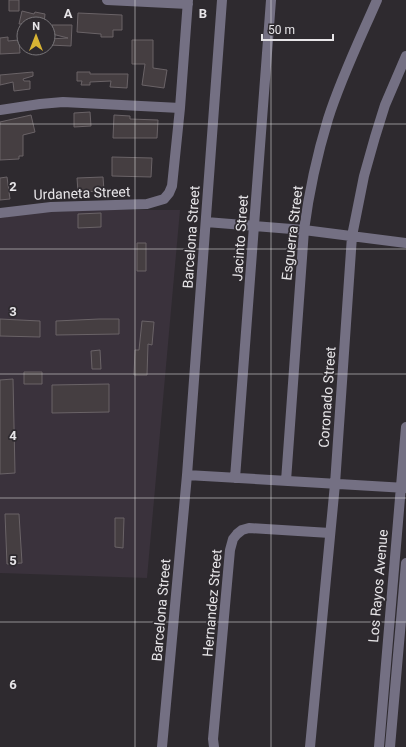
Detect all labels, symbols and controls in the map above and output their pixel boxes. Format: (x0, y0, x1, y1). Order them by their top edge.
text: A (64, 6, 73, 21)
text: B (199, 6, 207, 21)
north arrow (16, 16, 56, 56)
scale bar (262, 16, 333, 42)
text: N (32, 20, 40, 33)
text: 50 m (268, 23, 295, 37)
text: 2 (9, 179, 17, 194)
street label: Urdaneta Street (33, 183, 131, 203)
street label: Esguerra Street (278, 184, 306, 281)
street label: Barcelona Street (179, 185, 203, 289)
street label: Jacinto Street (229, 194, 251, 282)
text: 3 (9, 304, 17, 319)
street label: Coronado Street (315, 345, 339, 448)
text: 4 (9, 428, 17, 443)
street label: Los Rayos Avenue (365, 529, 391, 643)
street label: Hernandez Street (199, 548, 225, 657)
text: 5 (9, 553, 17, 568)
street label: Barcelona Street (149, 558, 173, 662)
text: 6 (9, 677, 17, 692)

